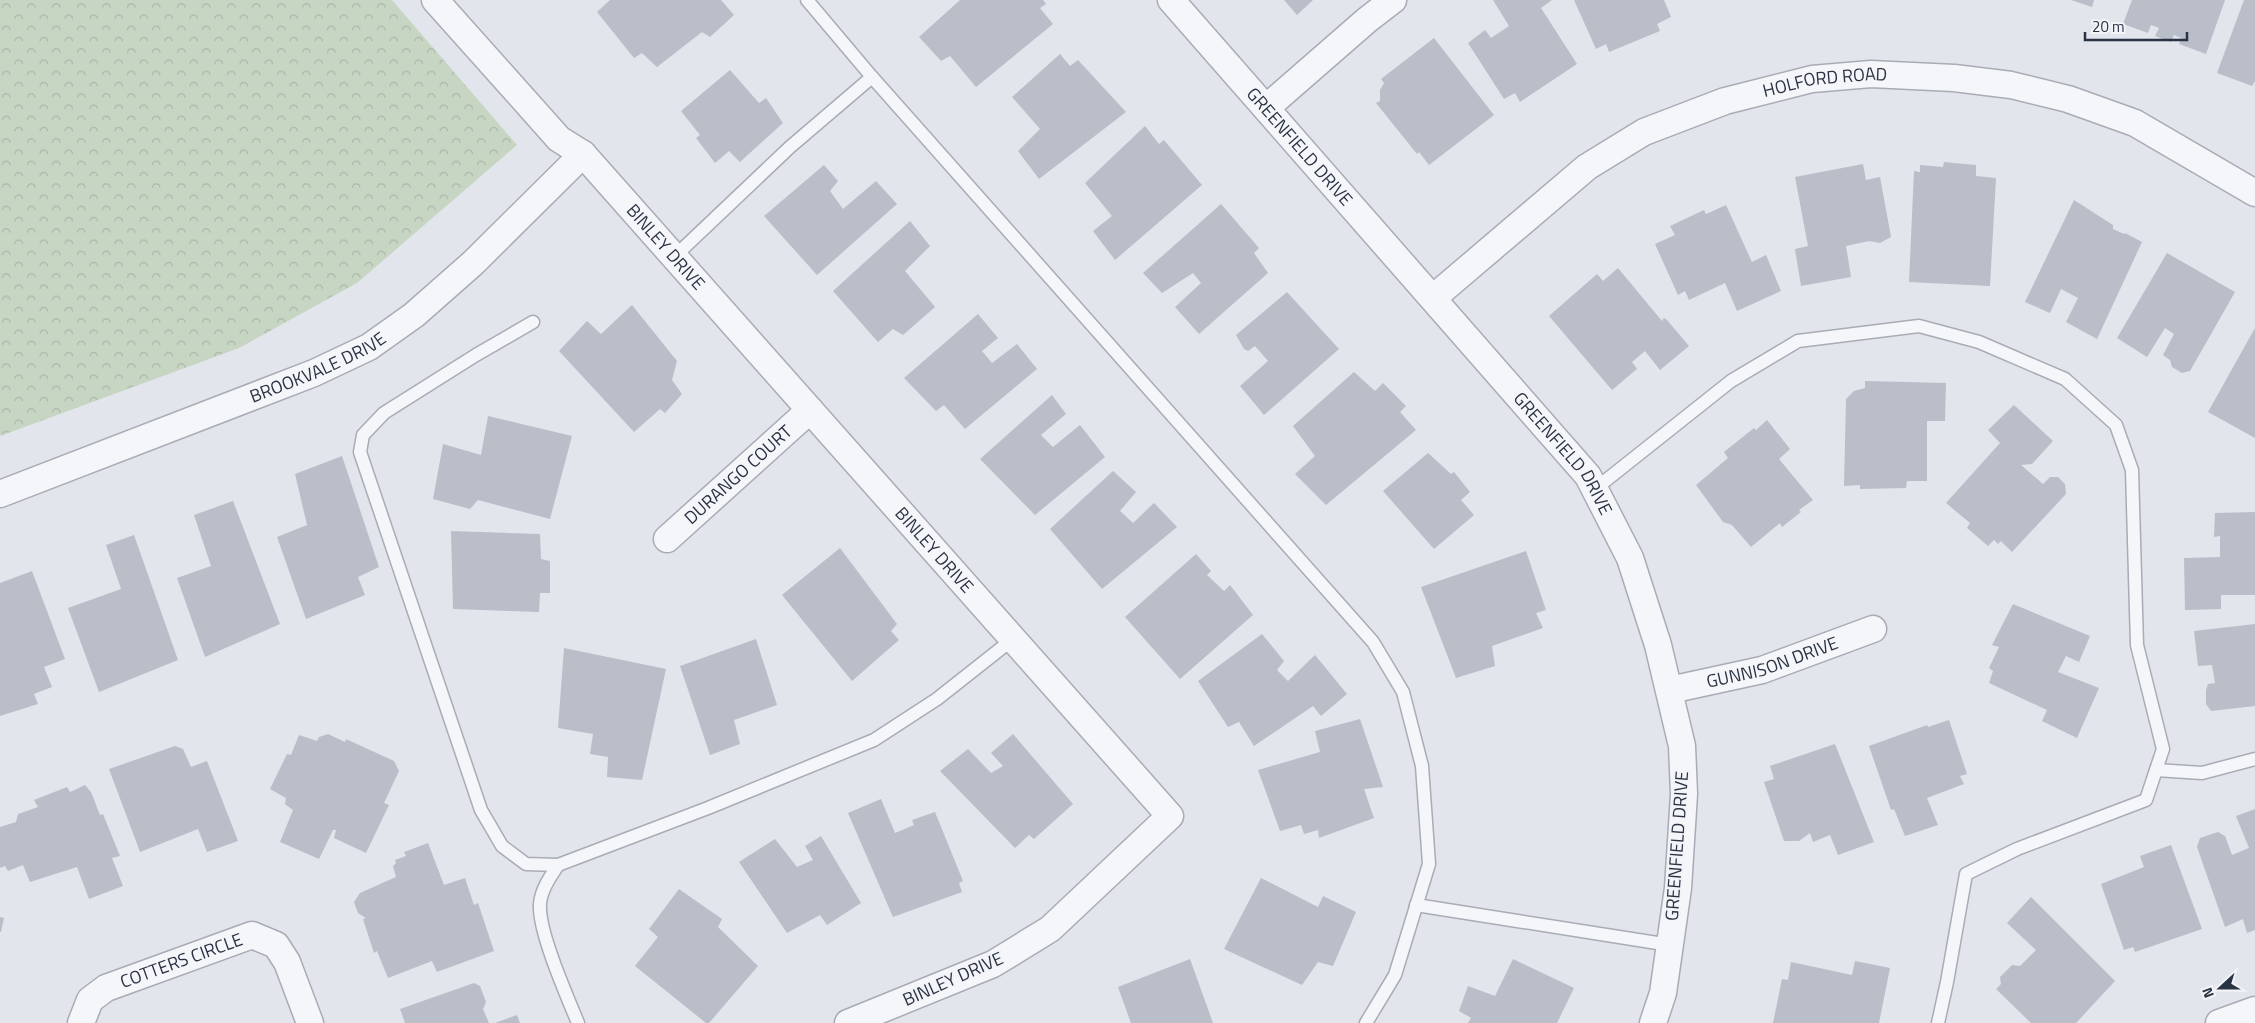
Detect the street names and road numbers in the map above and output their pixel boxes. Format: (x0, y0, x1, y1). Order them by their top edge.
street label: HOLFORD ROAD (1760, 60, 1888, 104)
street label: GREENFIELD DRIVE (1240, 81, 1359, 212)
street label: BINLEY DRIVE (620, 198, 712, 296)
street label: BROOKVALE DRIVE (245, 325, 391, 410)
street label: GREENFIELD DRIVE (1507, 386, 1620, 519)
street label: DURANGO COURT (678, 418, 798, 530)
street label: BINLEY DRIVE (889, 501, 980, 599)
street label: GUNNISON DRIVE (1704, 629, 1842, 695)
street label: GREENFIELD DRIVE (1658, 770, 1695, 922)
street label: COTTERS CIRCLE (116, 925, 246, 995)
street label: BINLEY DRIVE (898, 944, 1007, 1013)

